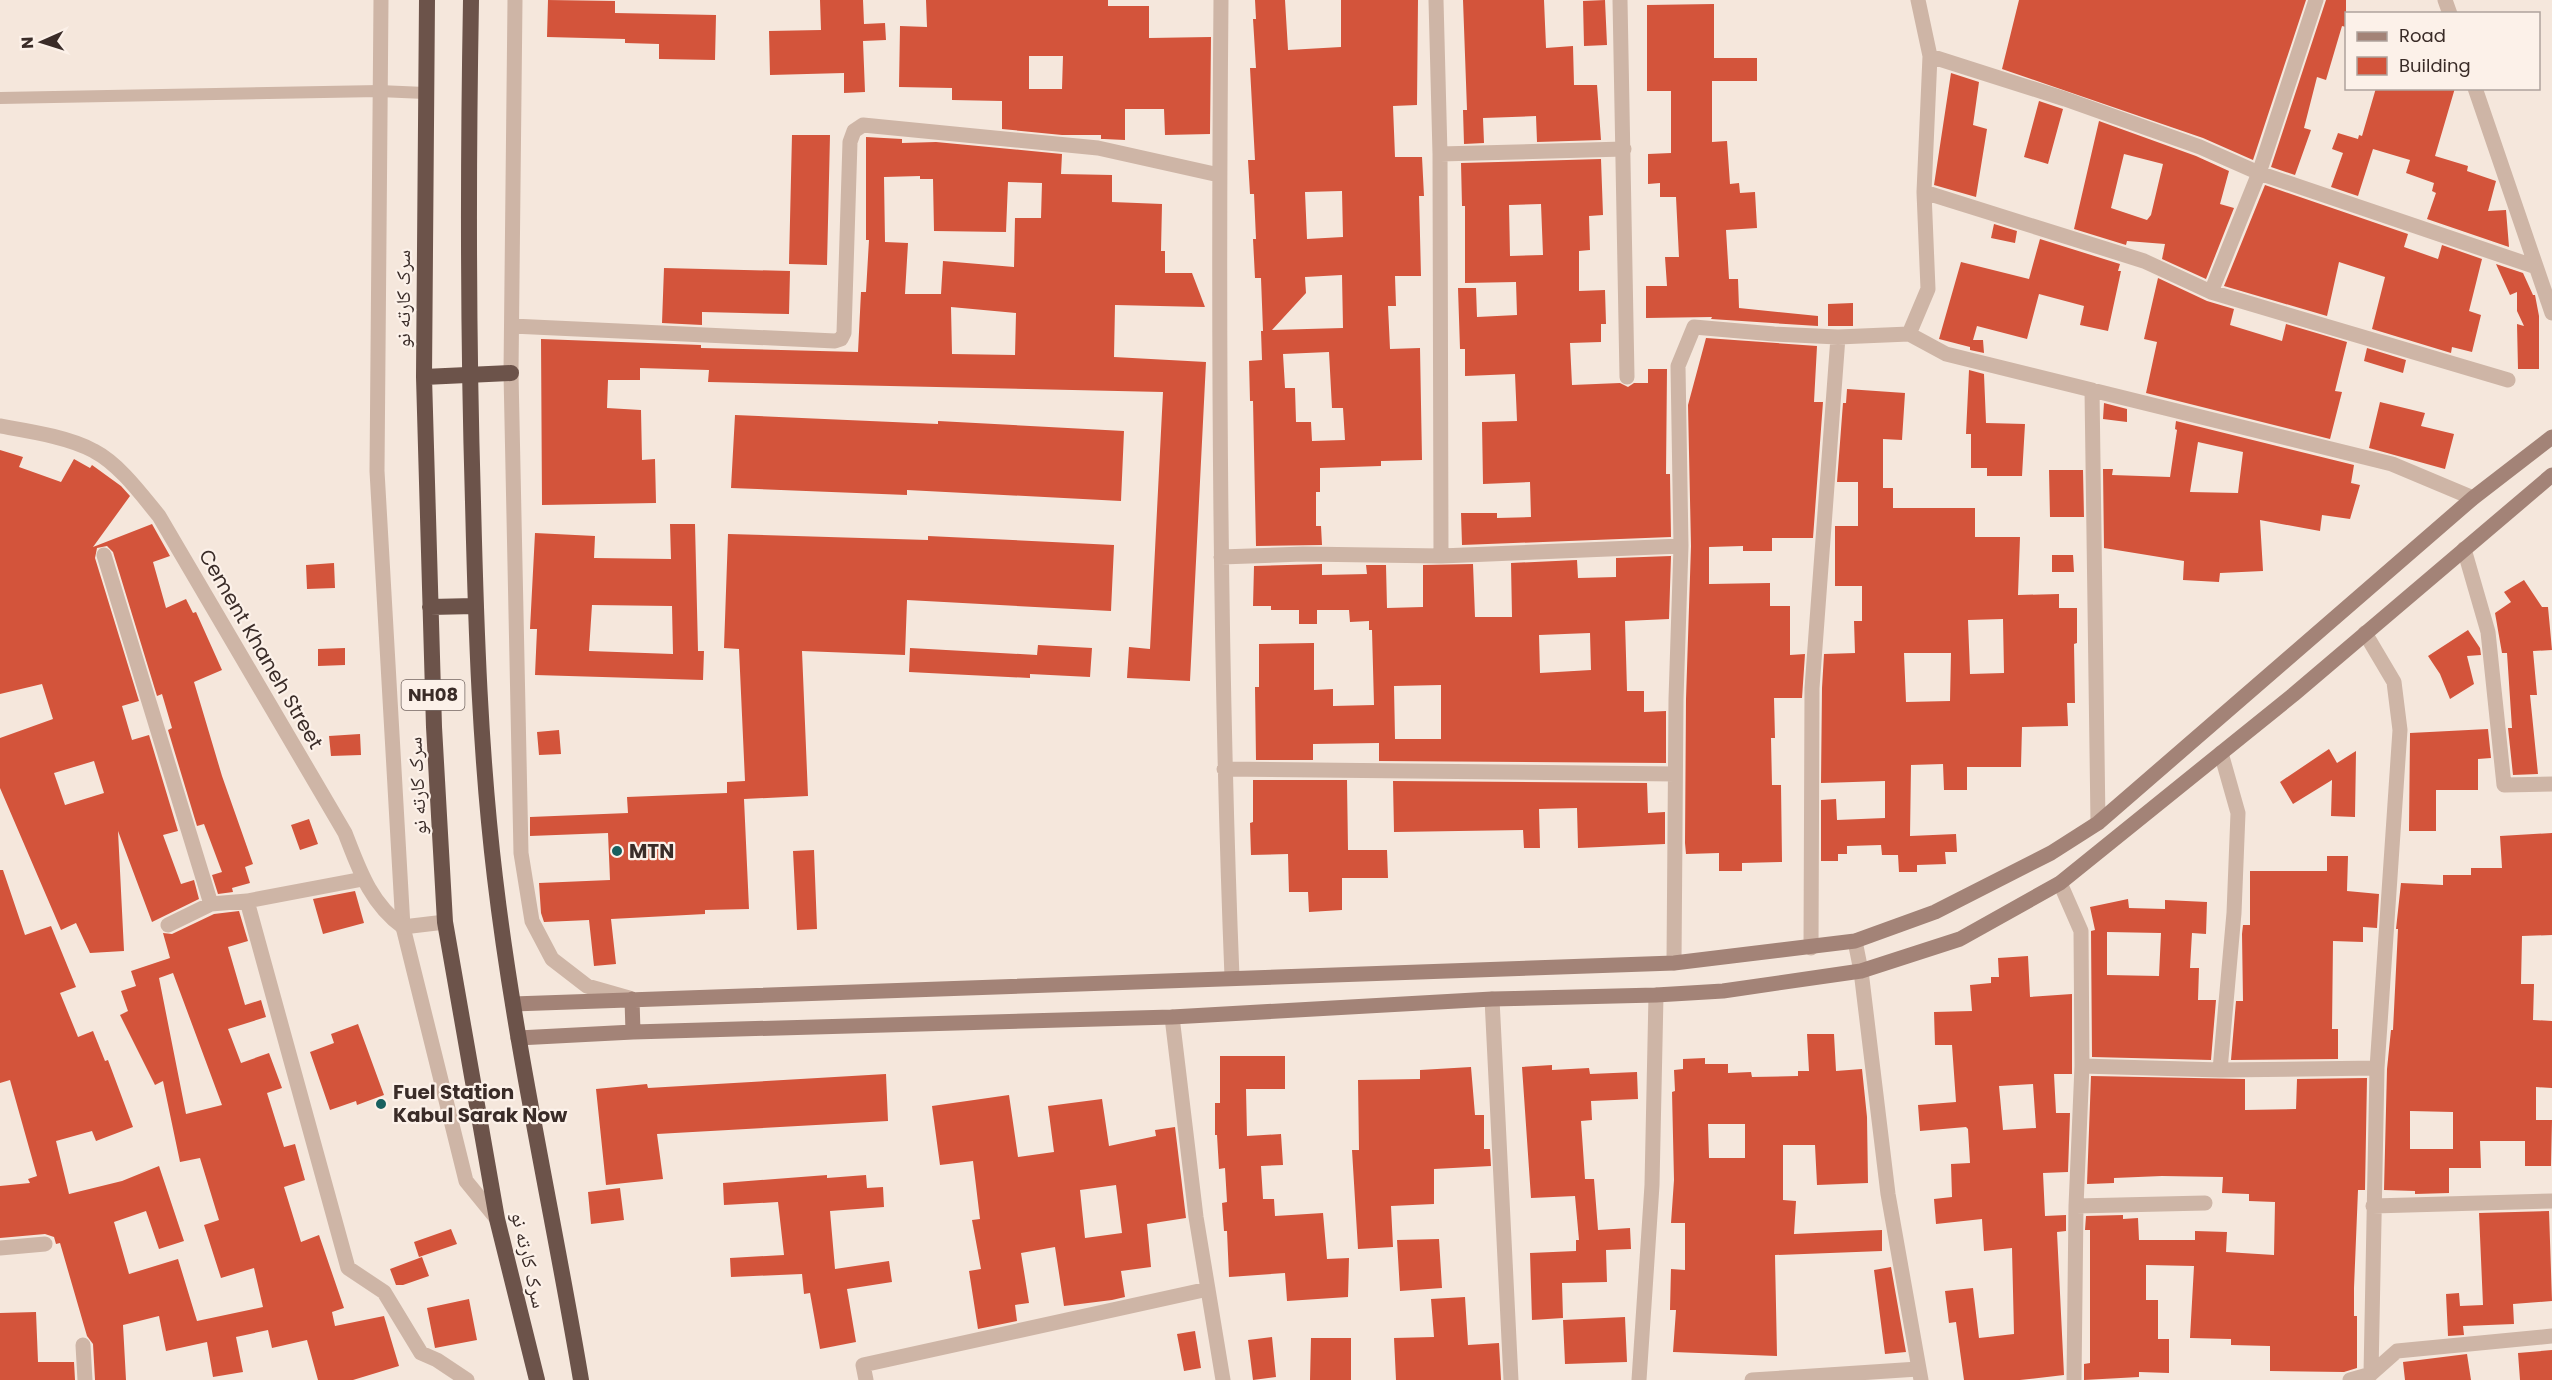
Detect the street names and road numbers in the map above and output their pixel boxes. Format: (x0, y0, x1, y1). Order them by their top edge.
street label: سرک کارته نو (389, 250, 417, 348)
street label: Cement Khaneh Street (192, 544, 330, 754)
road number: NH08 (402, 680, 464, 710)
street label: سرک کارته نو (400, 736, 434, 836)
street label: سرک کارته نو (504, 1209, 554, 1311)

